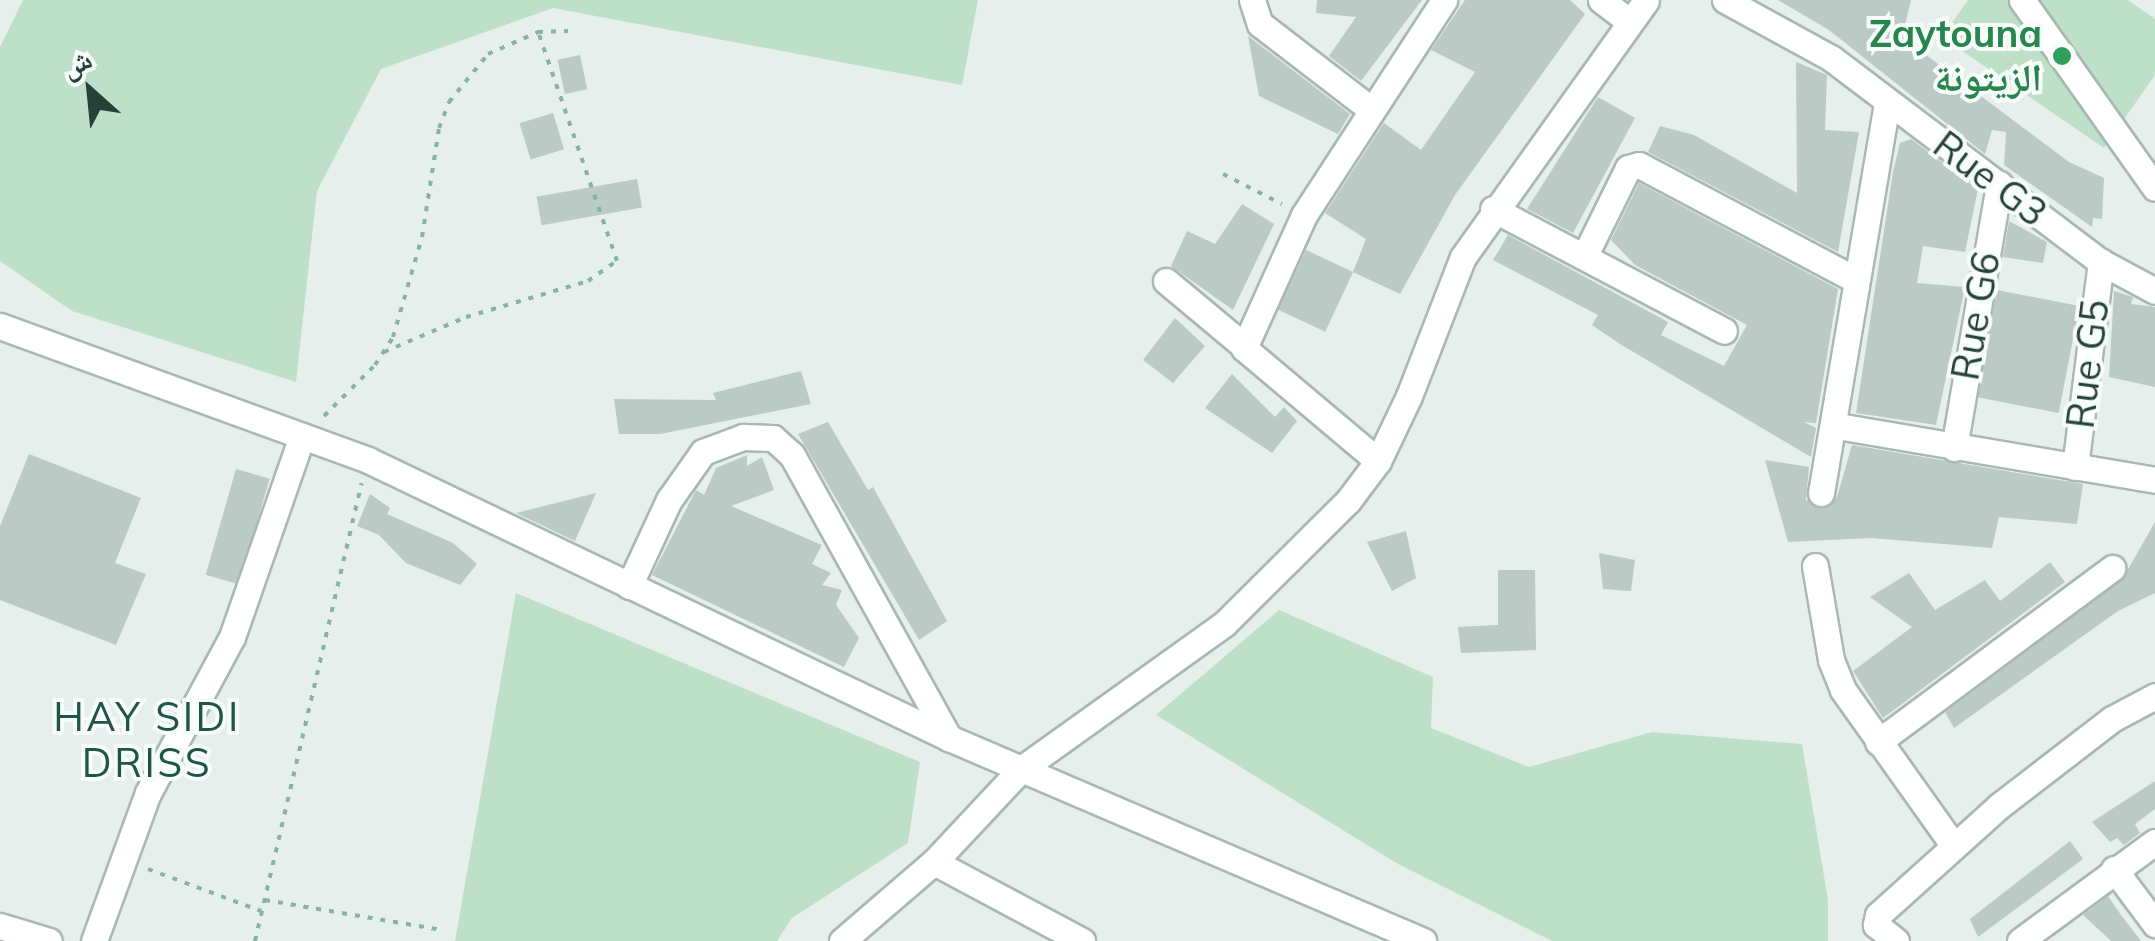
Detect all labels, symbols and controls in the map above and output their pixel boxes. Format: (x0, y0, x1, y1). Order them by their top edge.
place label: Zaytouna الزيتونة (1869, 11, 2042, 100)
north arrow (40, 40, 140, 140)
text: ش (55, 40, 97, 85)
marker: Zaytouna الزيتونة (2051, 45, 2073, 67)
street label: Rue G3 (1925, 122, 2055, 236)
street label: Rue G6 (1942, 248, 2010, 384)
street label: Rue G5 (2057, 297, 2119, 431)
district label: HAY SIDI DRISS (53, 692, 241, 786)

